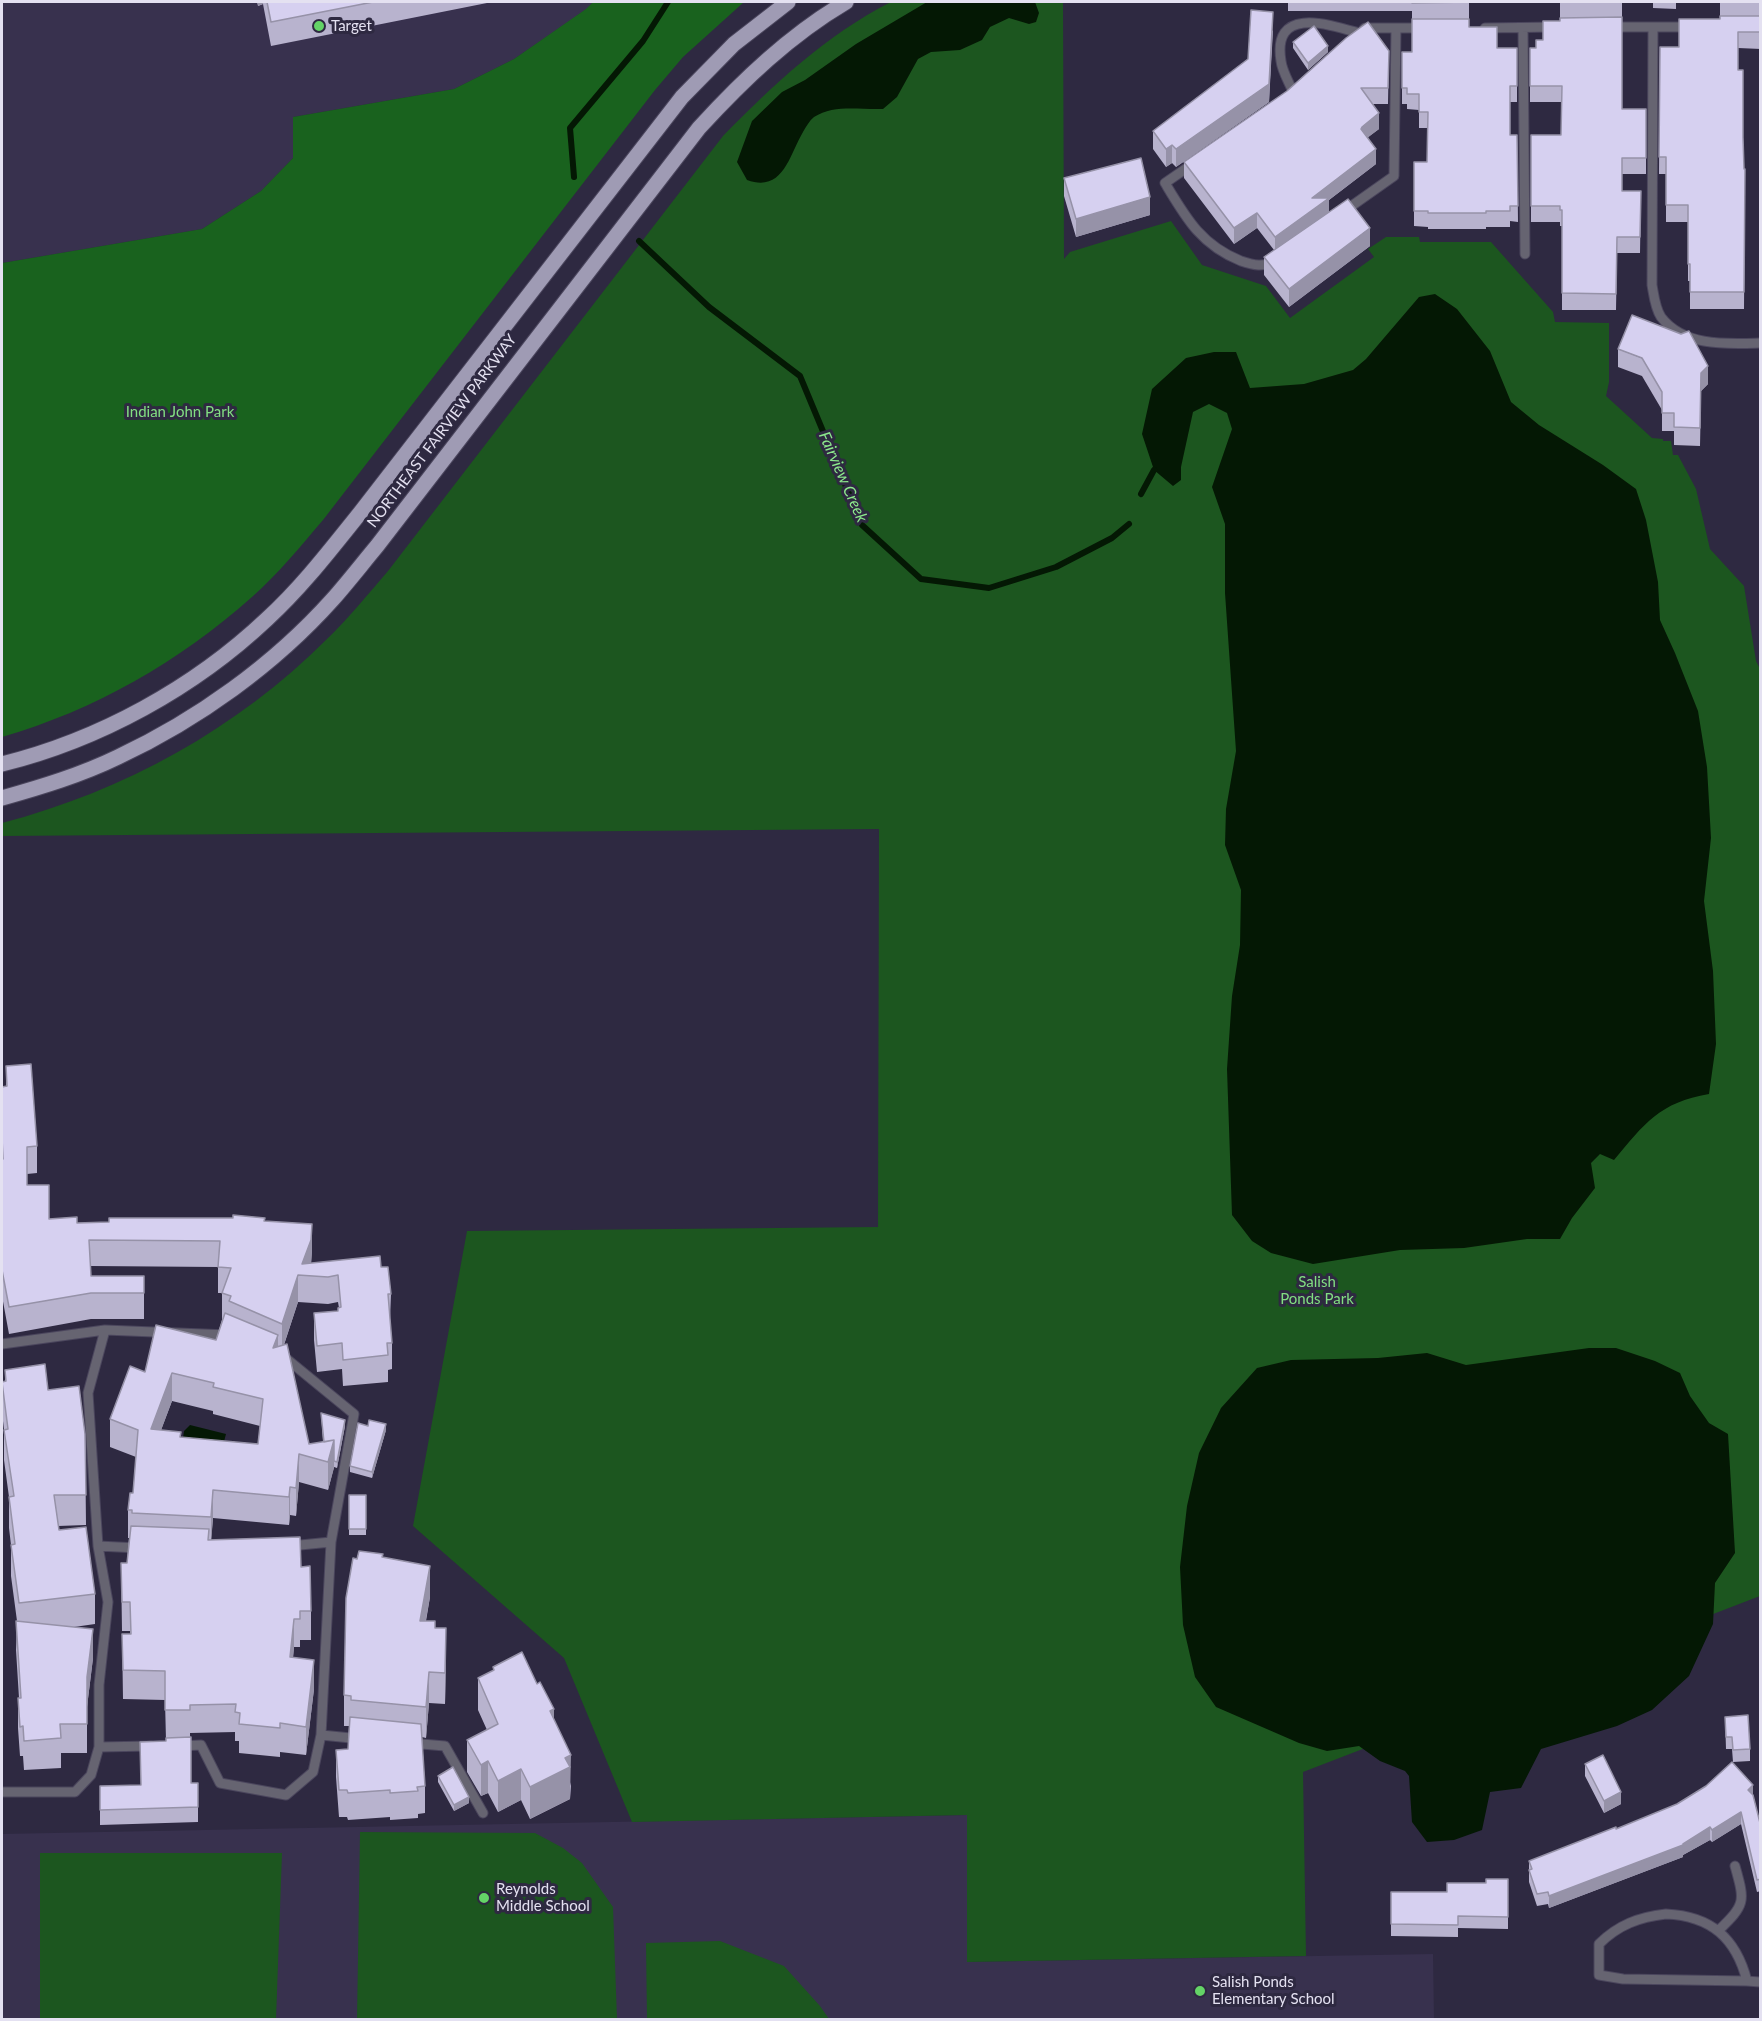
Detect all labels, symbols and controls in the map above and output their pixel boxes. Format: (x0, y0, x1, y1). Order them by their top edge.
place label: Target (331, 17, 372, 35)
marker: Target (312, 19, 326, 33)
street label: NORTHEAST FAIRVIEW PARKWAY (363, 331, 521, 531)
park label: Indian John Park (126, 403, 234, 421)
water label: Fairview Creek (814, 429, 872, 525)
park label: Salish Ponds Park (1280, 1273, 1354, 1308)
place label: Reynolds Middle School (496, 1880, 590, 1915)
marker: Reynolds Middle School (477, 1891, 491, 1905)
place label: Salish Ponds Elementary School (1212, 1973, 1335, 2008)
marker: Salish Ponds Elementary School (1193, 1984, 1207, 1998)

